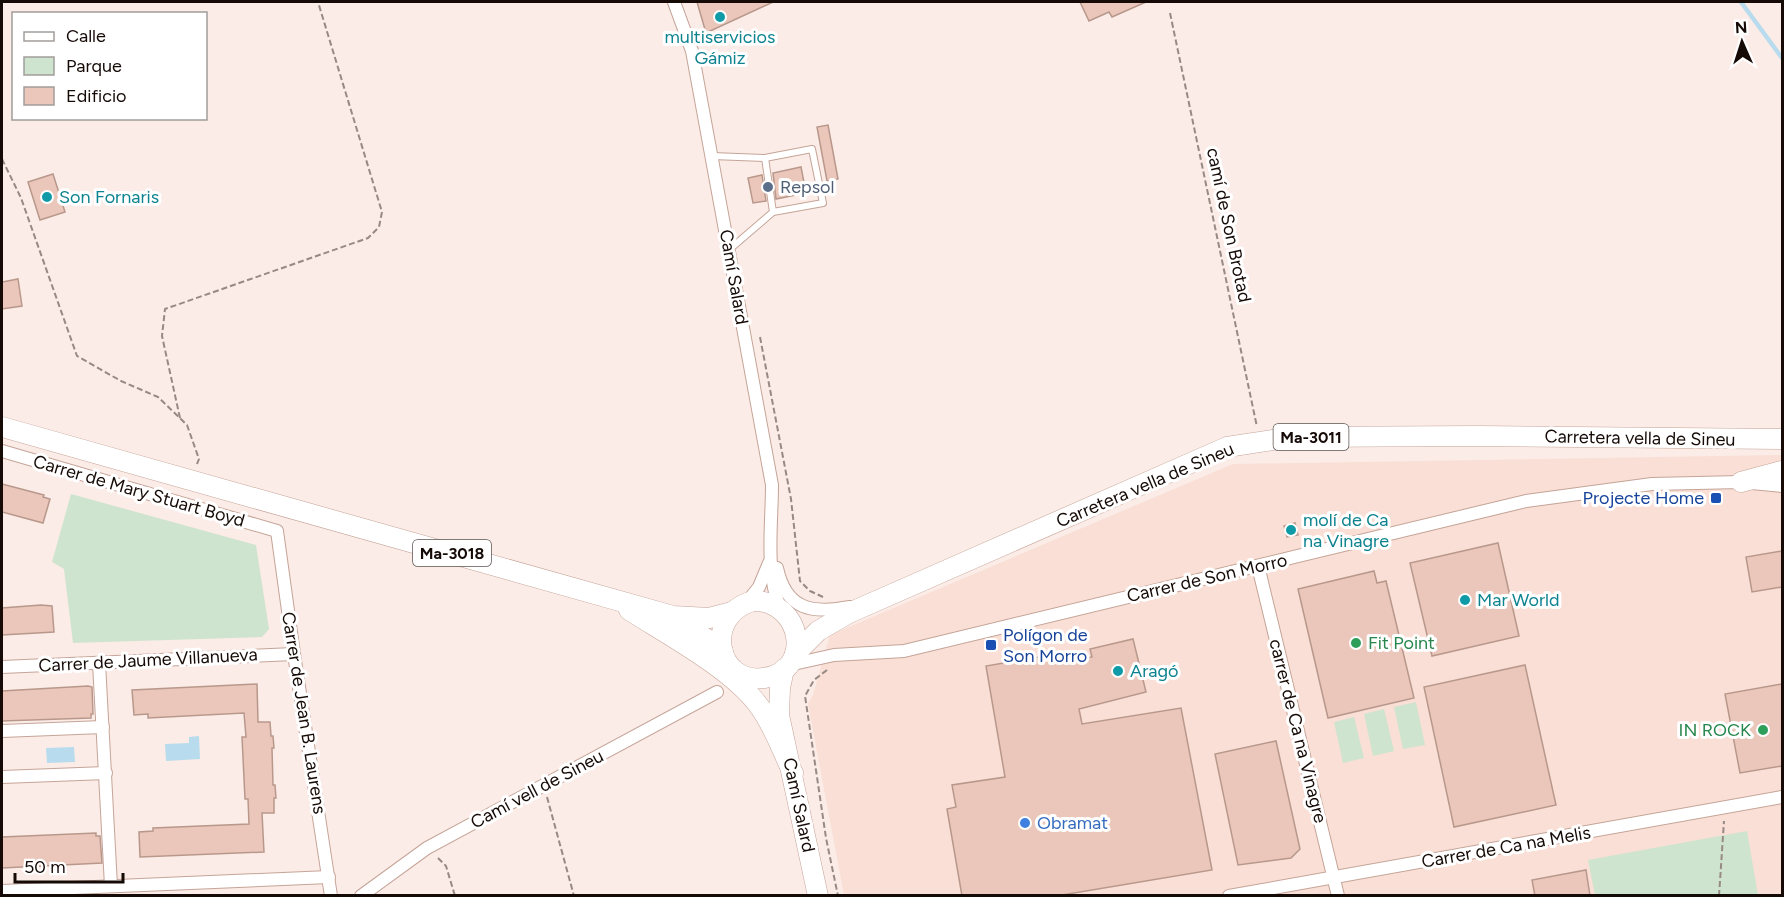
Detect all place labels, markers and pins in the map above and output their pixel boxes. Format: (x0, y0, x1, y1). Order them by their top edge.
marker: multiservicios Gámiz (713, 10, 727, 24)
place label: multiservicios Gámiz (665, 26, 775, 69)
place label: Repsol (780, 176, 835, 198)
marker: Repsol (761, 180, 775, 194)
place label: Son Fornaris (59, 186, 159, 208)
marker: Son Fornaris (40, 190, 54, 204)
place label: Projecte Home (1583, 487, 1704, 509)
marker: Projecte Home (1709, 491, 1723, 505)
place label: molí de Ca na Vinagre (1303, 509, 1389, 552)
marker: molí de Ca na Vinagre (1284, 523, 1298, 537)
place label: Mar World (1477, 589, 1560, 611)
marker: Mar World (1458, 593, 1472, 607)
place label: Polígon de Son Morro (1003, 624, 1088, 667)
place label: Fit Point (1368, 632, 1435, 654)
marker: Fit Point (1349, 636, 1363, 650)
marker: Polígon de Son Morro (984, 638, 998, 652)
place label: Aragó (1130, 660, 1178, 682)
marker: Aragó (1111, 664, 1125, 678)
place label: IN ROCK (1679, 719, 1751, 741)
marker: IN ROCK (1756, 723, 1770, 737)
place label: Obramat (1037, 812, 1108, 834)
marker: Obramat (1018, 816, 1032, 830)

